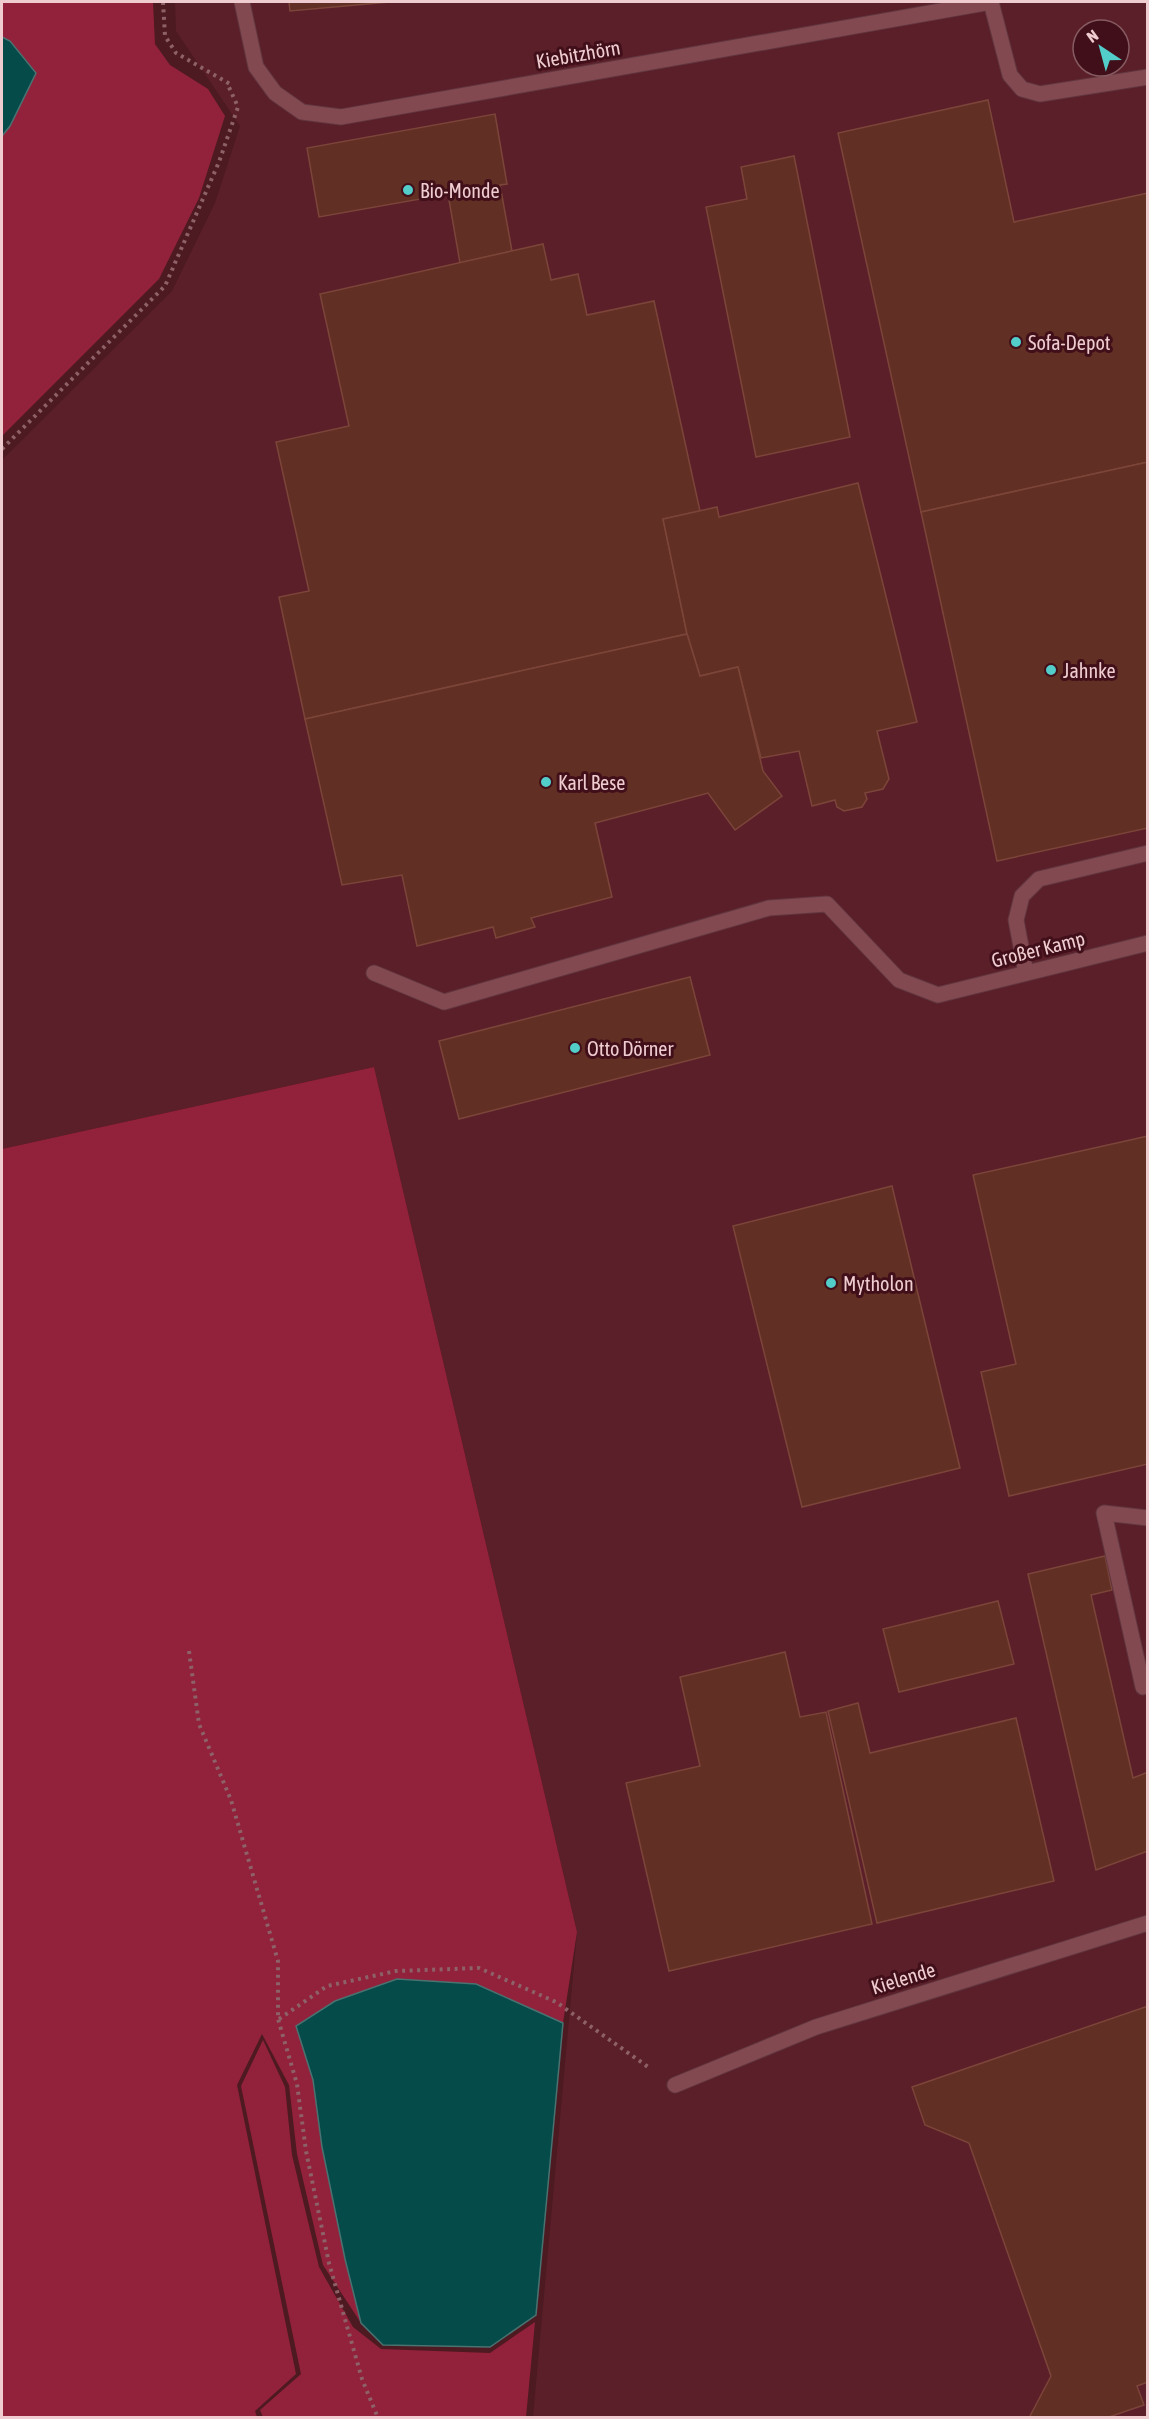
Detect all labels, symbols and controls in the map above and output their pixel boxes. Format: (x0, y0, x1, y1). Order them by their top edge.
north arrow (1071, 18, 1131, 78)
text: N (1083, 26, 1101, 46)
street label: Kiebitzhörn (534, 35, 622, 73)
place label: Bio-Monde (420, 179, 500, 202)
marker: Bio-Monde (401, 183, 415, 197)
place label: Sofa-Depot (1028, 331, 1111, 354)
marker: Sofa-Depot (1009, 335, 1023, 349)
place label: Jahnke (1063, 659, 1116, 682)
marker: Jahnke (1044, 663, 1058, 677)
place label: Karl Bese (558, 771, 625, 794)
marker: Karl Bese (539, 775, 553, 789)
street label: Großer Kamp (989, 926, 1087, 972)
place label: Otto Dörner (587, 1037, 674, 1060)
marker: Otto Dörner (568, 1041, 582, 1055)
place label: Mytholon (843, 1272, 914, 1295)
marker: Mytholon (824, 1276, 838, 1290)
street label: Kielende (868, 1957, 938, 1999)

